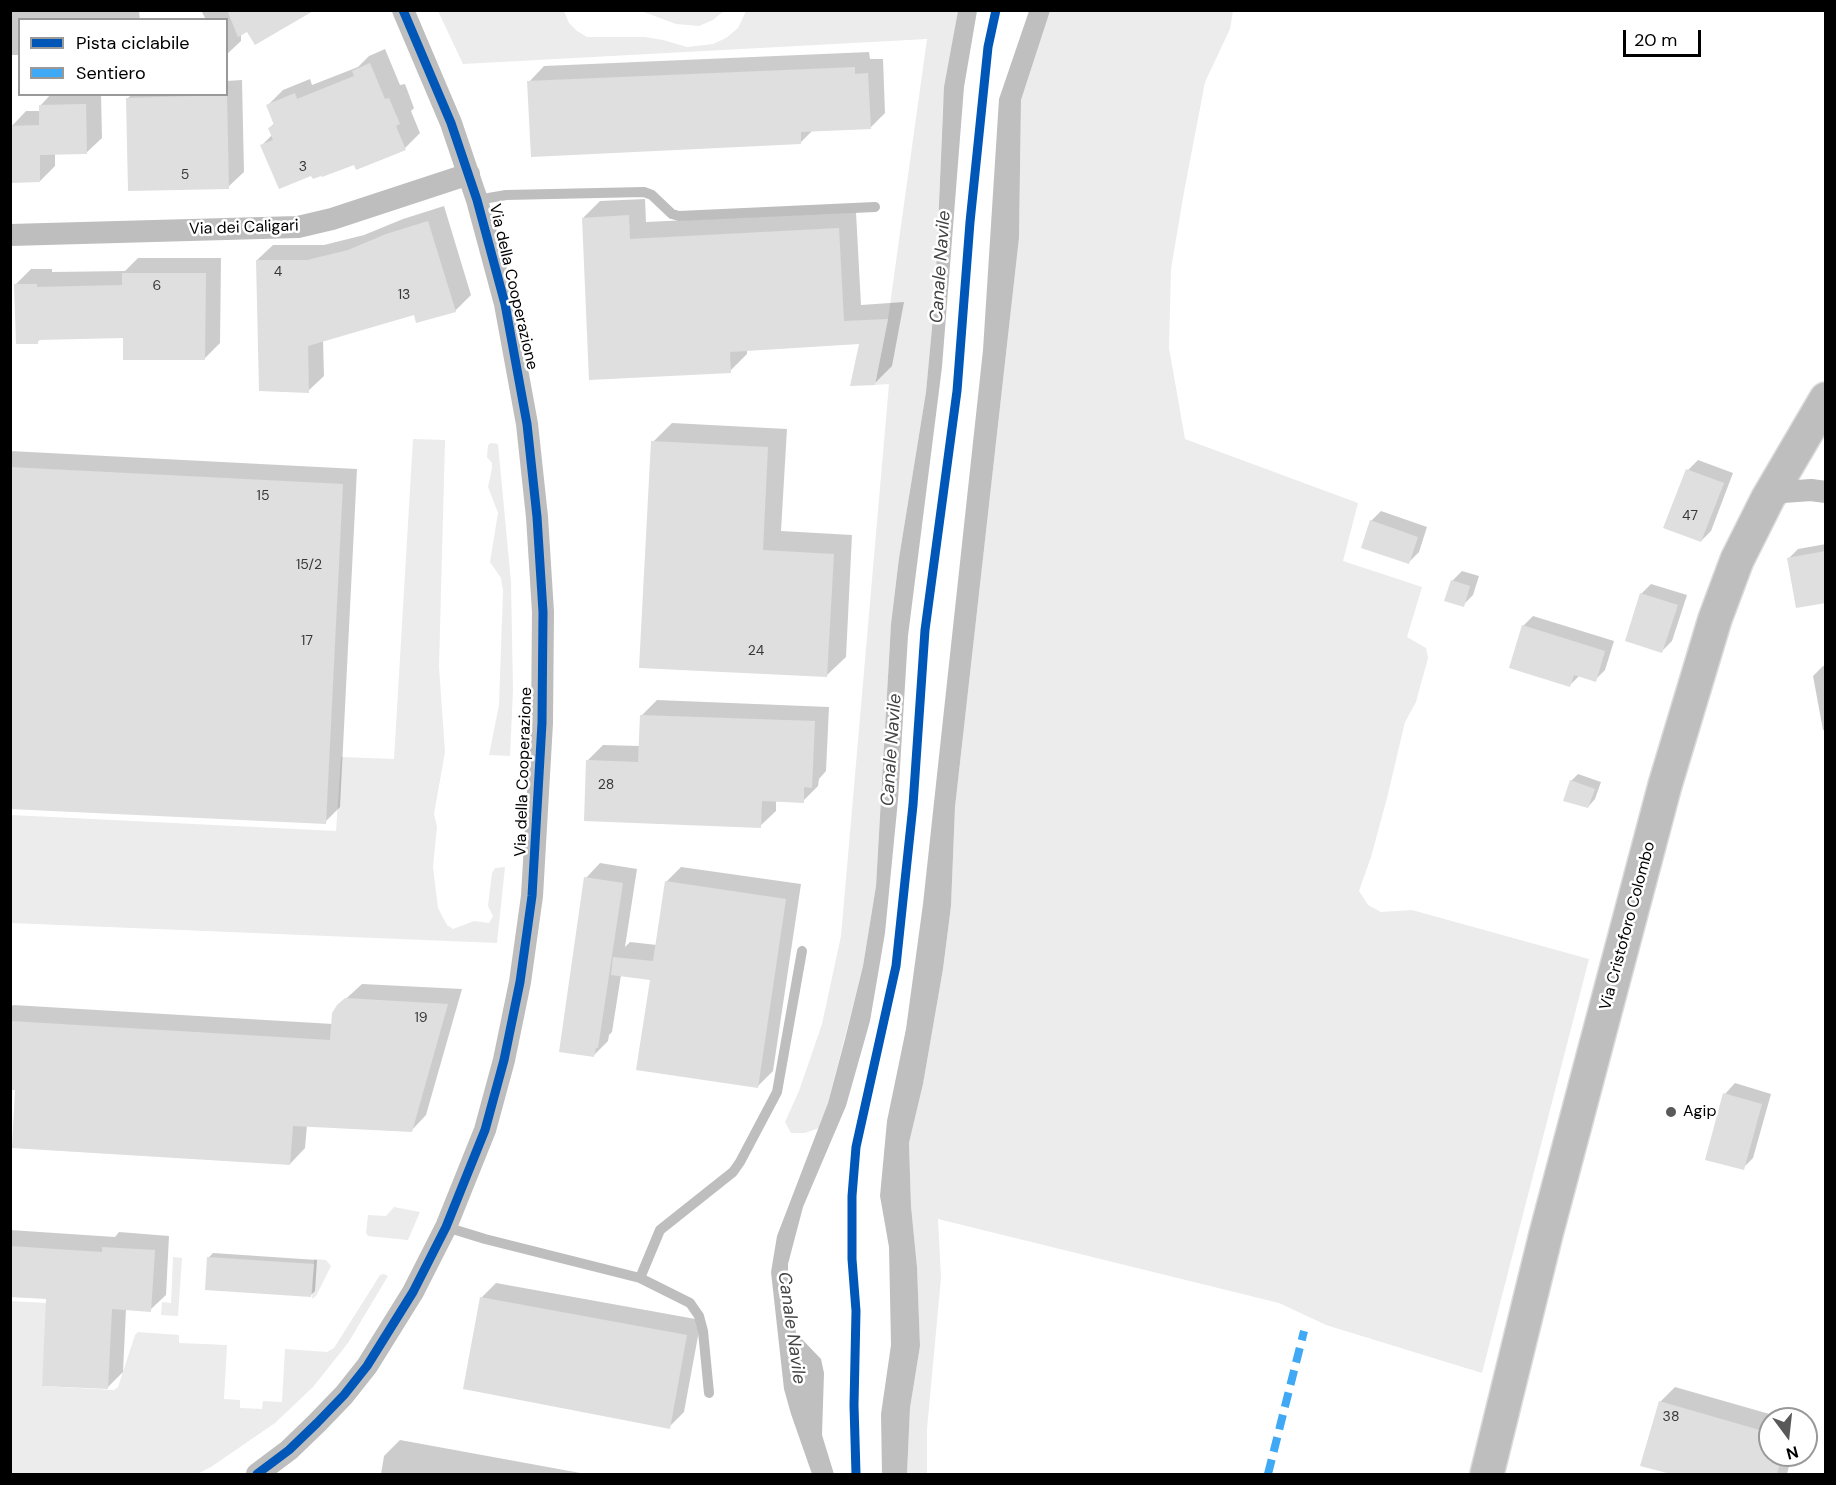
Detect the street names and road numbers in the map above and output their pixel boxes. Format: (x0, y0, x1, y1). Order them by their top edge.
street label: Via della Cooperazione (485, 202, 541, 372)
street label: Via dei Caligari (189, 216, 299, 240)
street label: Via della Cooperazione (511, 687, 537, 857)
street label: Via Cristoforo Colombo (1596, 840, 1660, 1012)

